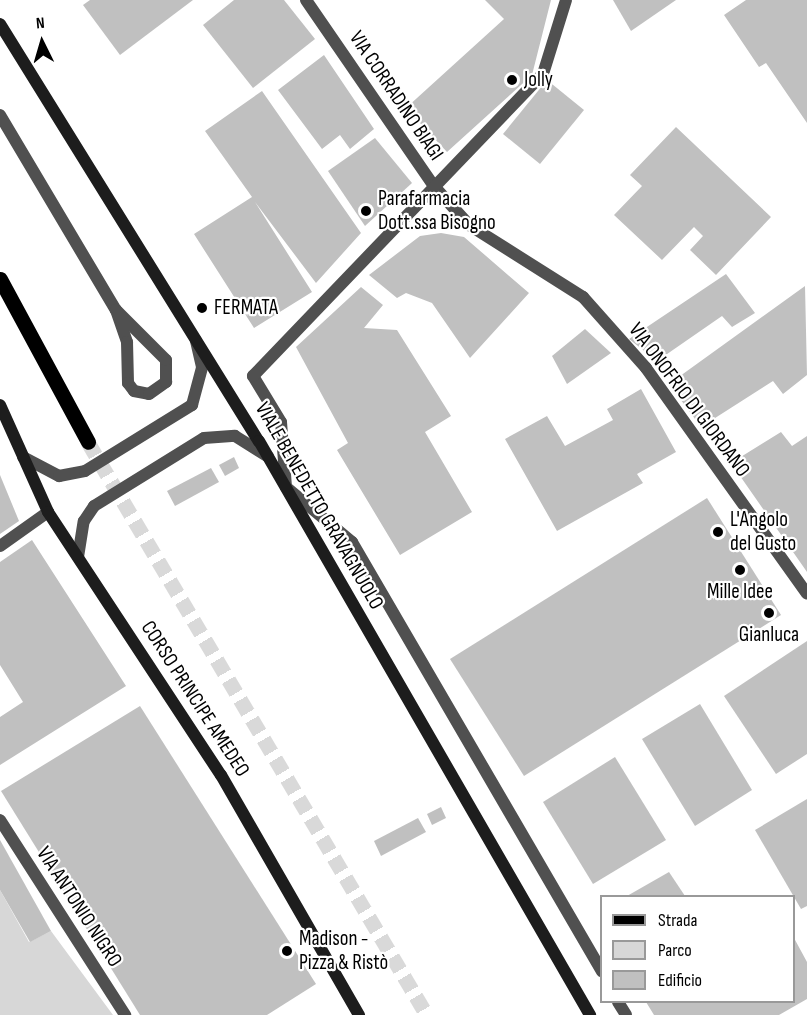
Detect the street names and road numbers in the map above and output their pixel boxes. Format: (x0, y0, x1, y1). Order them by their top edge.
street label: VIA CORRADINO BIAGI (343, 26, 449, 166)
street label: VIA ONOFRIO DI GIORDANO (623, 318, 755, 482)
street label: VIALE BENEDETTO GRAVAGNUOLO (249, 398, 389, 614)
street label: CORSO PRINCIPE AMEDEO (135, 616, 255, 782)
street label: VIA ANTONIO NIGRO (31, 842, 127, 972)

